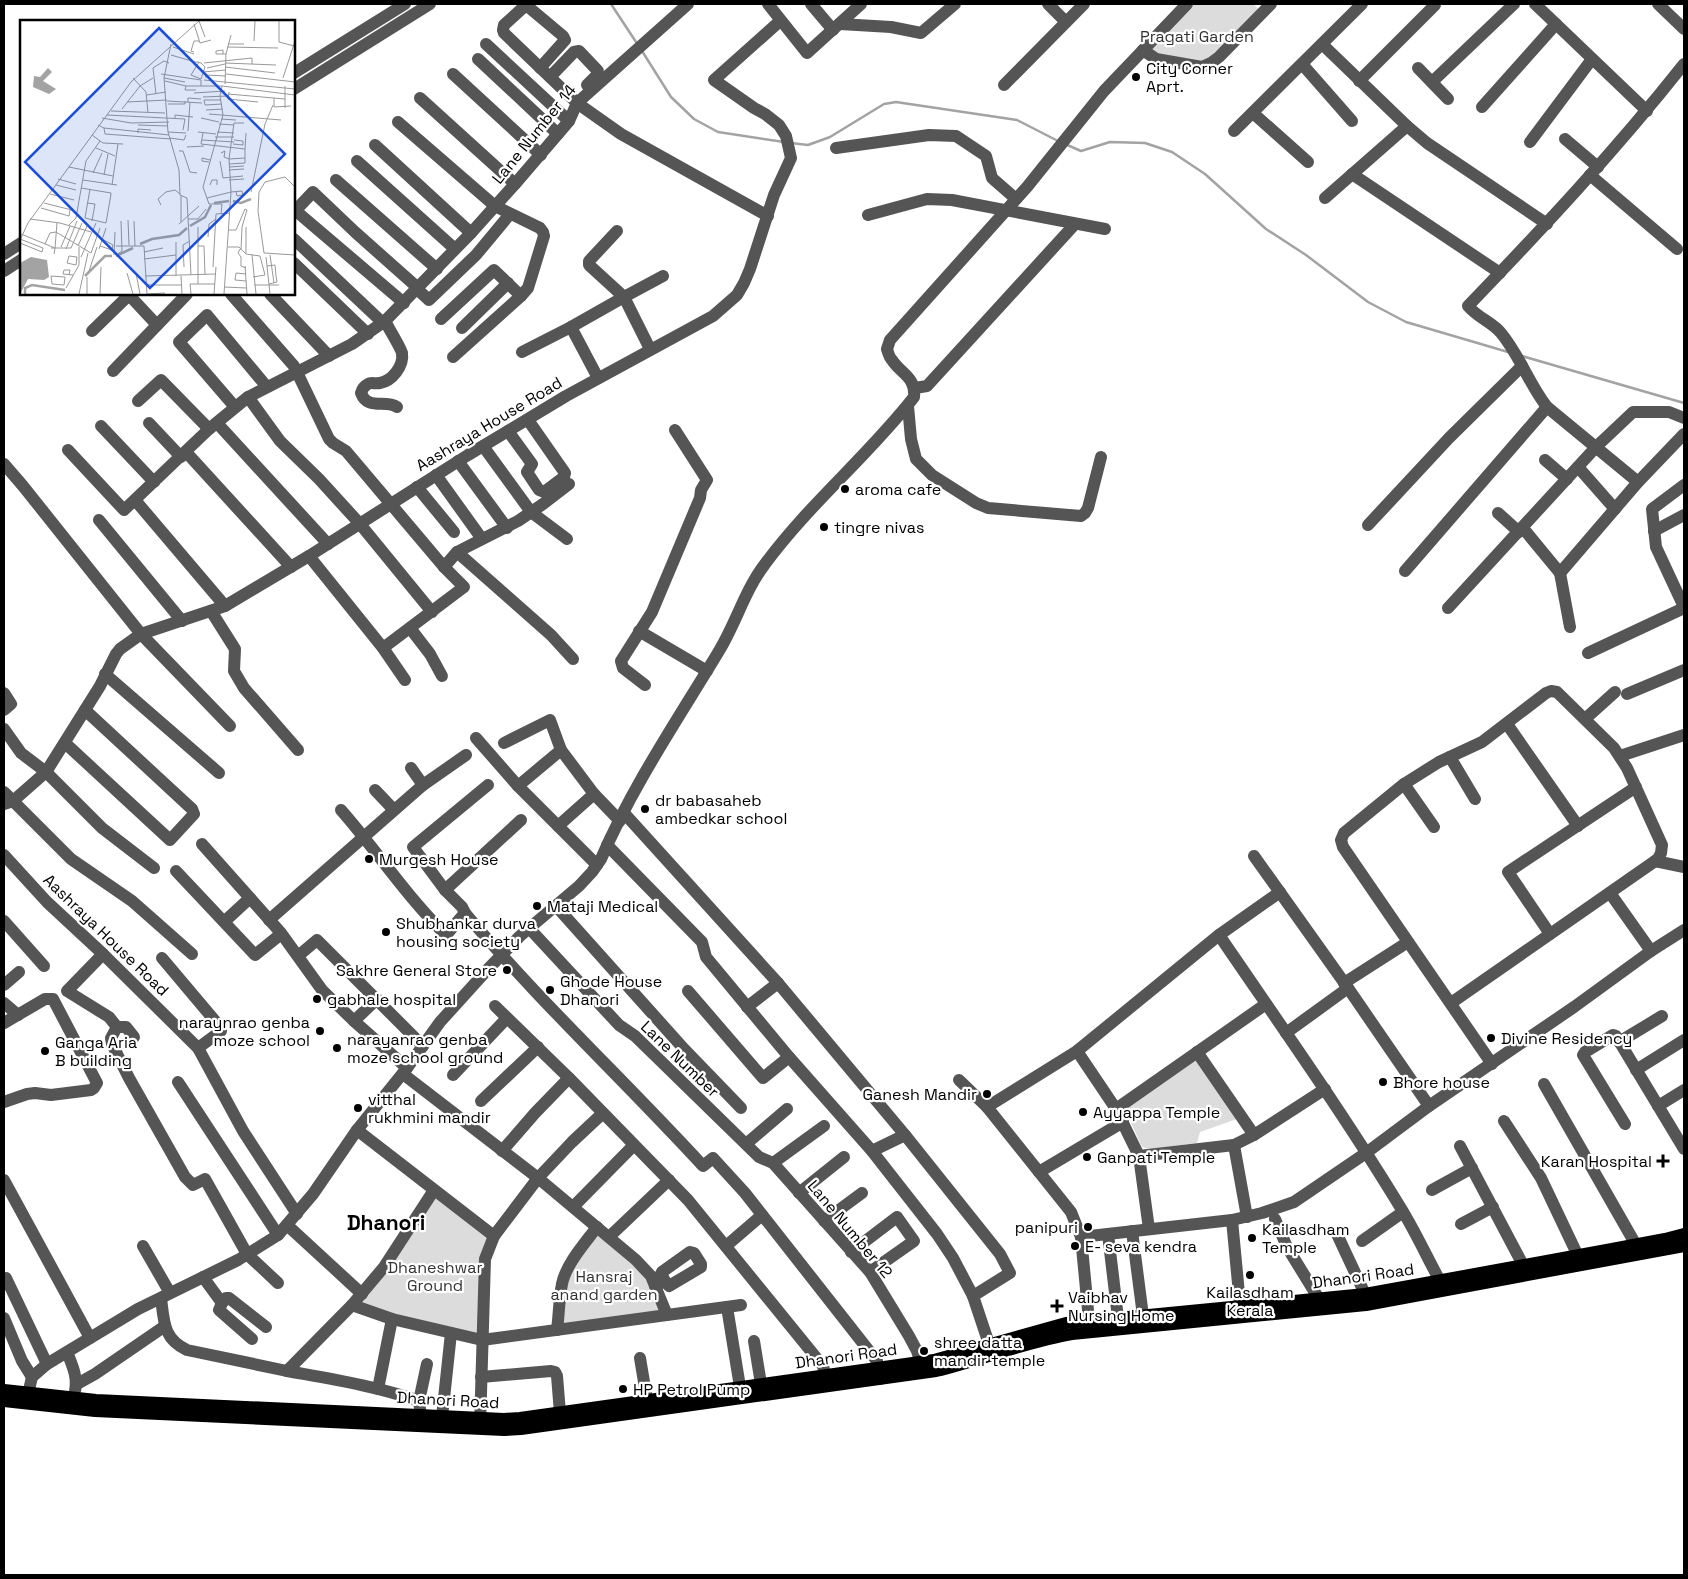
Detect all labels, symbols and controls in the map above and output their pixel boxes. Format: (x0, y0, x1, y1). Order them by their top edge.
inset map (20, 20, 295, 295)
park label: Pragati Garden (1140, 26, 1254, 47)
place label: City Corner Aprt. (1146, 58, 1233, 97)
marker: City Corner Aprt. (1130, 71, 1142, 83)
street label: Lane Number 14 (487, 80, 581, 188)
street label: Aashraya House Road (412, 372, 566, 476)
place label: aroma cafe (855, 479, 941, 500)
marker: aroma cafe (839, 483, 851, 495)
place label: tingre nivas (834, 517, 924, 538)
marker: tingre nivas (818, 521, 830, 533)
place label: dr babasaheb ambedkar school (655, 790, 787, 829)
marker: dr babasaheb ambedkar school (639, 803, 651, 815)
place label: Murgesh House (379, 849, 499, 870)
marker: Murgesh House (363, 853, 375, 865)
street label: Aashraya House Road (39, 870, 173, 1000)
place label: Mataji Medical (547, 896, 658, 917)
marker: Mataji Medical (531, 900, 543, 912)
place label: Shubhankar durva housing society (396, 913, 536, 952)
marker: Shubhankar durva housing society (380, 926, 392, 938)
place label: Sakhre General Store (336, 960, 497, 981)
marker: Sakhre General Store (501, 964, 513, 976)
place label: Ghode House Dhanori (560, 971, 662, 1010)
marker: Ghode House Dhanori (544, 984, 556, 996)
place label: gabhale hospital (327, 989, 456, 1010)
marker: gabhale hospital (311, 993, 323, 1005)
place label: naraynrao genba moze school (179, 1012, 310, 1051)
street label: Lane Number (636, 1016, 724, 1102)
marker: naraynrao genba moze school (314, 1025, 326, 1037)
place label: Divine Residency (1501, 1028, 1632, 1049)
place label: narayanrao genba moze school ground (347, 1029, 503, 1068)
place label: Ganga Aria B building (55, 1032, 137, 1071)
marker: Divine Residency (1485, 1032, 1497, 1044)
marker: narayanrao genba moze school ground (331, 1042, 343, 1054)
marker: Ganga Aria B building (39, 1045, 51, 1057)
place label: Bhore house (1393, 1072, 1490, 1093)
marker: Bhore house (1377, 1076, 1389, 1088)
place label: Ganesh Mandir (863, 1084, 977, 1105)
marker: Ganesh Mandir (981, 1088, 993, 1100)
place label: vitthal rukhmini mandir (368, 1089, 491, 1128)
marker: vitthal rukhmini mandir (352, 1102, 364, 1114)
place label: Ayyappa Temple (1093, 1102, 1220, 1123)
marker: Ayyappa Temple (1077, 1106, 1089, 1118)
place label: Ganpati Temple (1097, 1147, 1215, 1168)
marker: Ganpati Temple (1081, 1151, 1093, 1163)
place label: Karan Hospital (1541, 1151, 1652, 1172)
marker: Karan Hospital (1656, 1154, 1670, 1168)
street label: Lane Number 12 (803, 1176, 897, 1282)
district label: Dhanori (347, 1209, 425, 1236)
place label: panipuri (1015, 1217, 1078, 1238)
place label: Kailasdham Temple (1262, 1219, 1349, 1258)
marker: panipuri (1082, 1221, 1094, 1233)
marker: Kailasdham Temple (1246, 1232, 1258, 1244)
place label: E- seva kendra (1085, 1236, 1197, 1257)
marker: E- seva kendra (1069, 1240, 1081, 1252)
park label: Dhaneshwar Ground (388, 1257, 482, 1296)
street label: Dhanori Road (1311, 1258, 1415, 1294)
park label: Hansraj anand garden (550, 1266, 658, 1305)
marker: Kailasdham Kerala (1244, 1269, 1256, 1281)
place label: Kailasdham Kerala (1206, 1282, 1294, 1321)
place label: Vaibhav Nursing Home (1068, 1287, 1174, 1326)
marker: Vaibhav Nursing Home (1050, 1299, 1064, 1313)
place label: shree datta mandir temple (934, 1332, 1045, 1371)
street label: Dhanori Road (794, 1338, 898, 1374)
marker: shree datta mandir temple (918, 1345, 930, 1357)
place label: HP Petrol Pump (633, 1379, 750, 1400)
marker: HP Petrol Pump (617, 1383, 629, 1395)
street label: Dhanori Road (396, 1387, 500, 1413)

